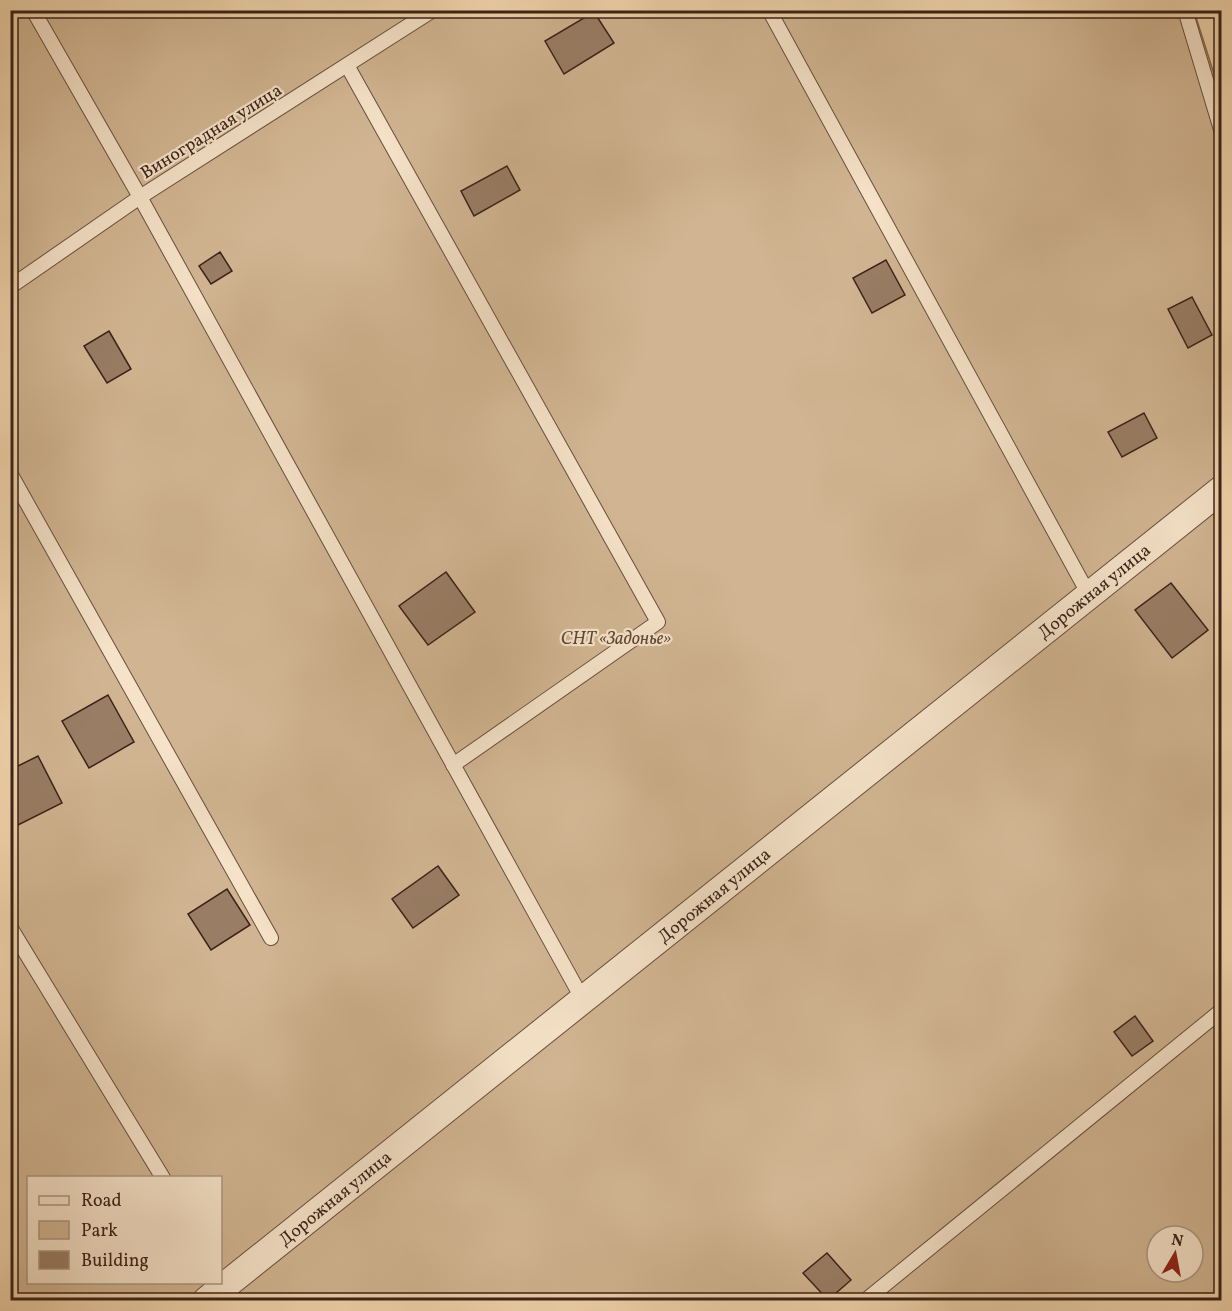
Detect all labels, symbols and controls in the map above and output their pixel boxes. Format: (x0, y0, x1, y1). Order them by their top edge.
street label: Виноградная улица (136, 79, 287, 186)
street label: Дорожная улица (1033, 539, 1157, 646)
park label: СНТ «Задонье» (561, 627, 671, 652)
street label: Дорожная улица (653, 843, 777, 950)
street label: Дорожная улица (274, 1146, 398, 1253)
legend (27, 1176, 222, 1284)
text: Road (81, 1189, 122, 1214)
text: Park (81, 1219, 118, 1244)
north arrow (1145, 1224, 1205, 1284)
text: N (1170, 1229, 1185, 1253)
text: Building (81, 1249, 149, 1274)

